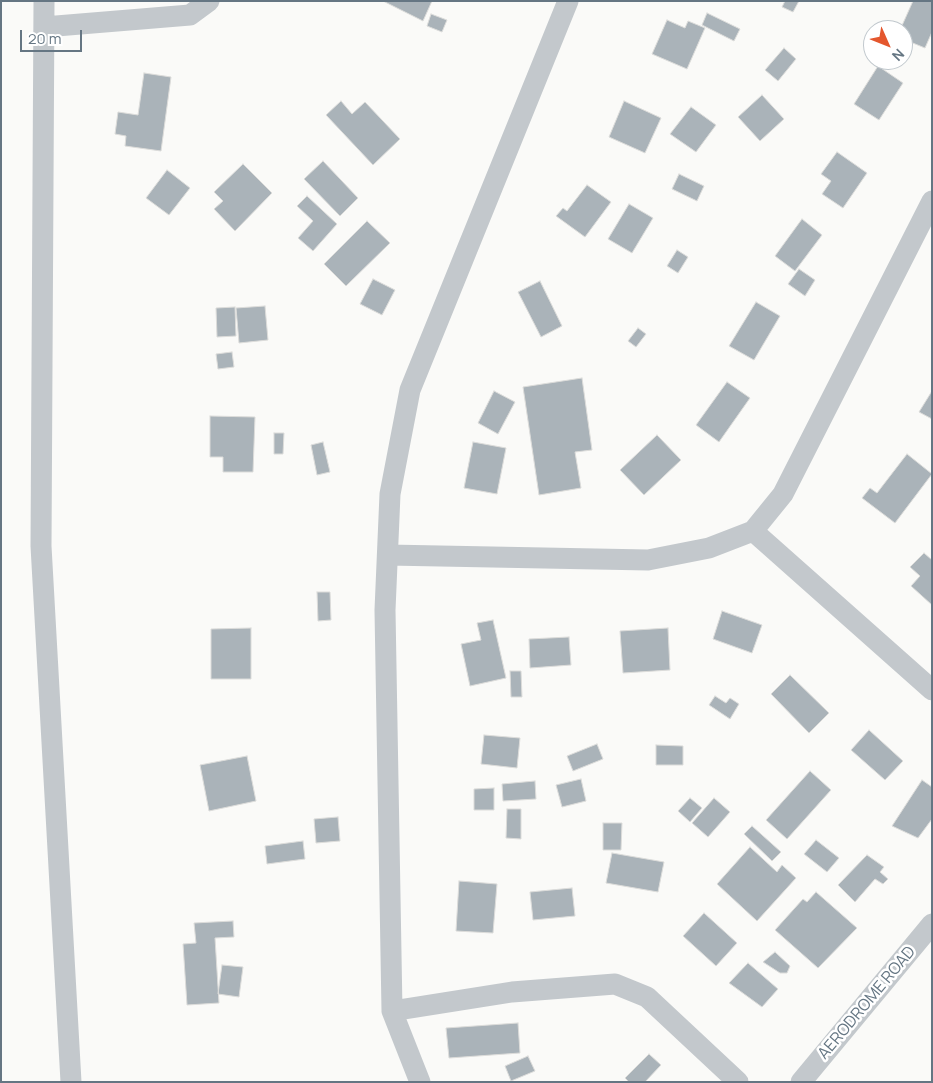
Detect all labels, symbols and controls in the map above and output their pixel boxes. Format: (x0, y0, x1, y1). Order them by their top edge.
scale bar (22, 20, 85, 52)
north arrow (863, 20, 913, 70)
text: 20 m (28, 28, 61, 49)
text: N (888, 45, 909, 65)
street label: AERODROME ROAD (814, 943, 920, 1063)

